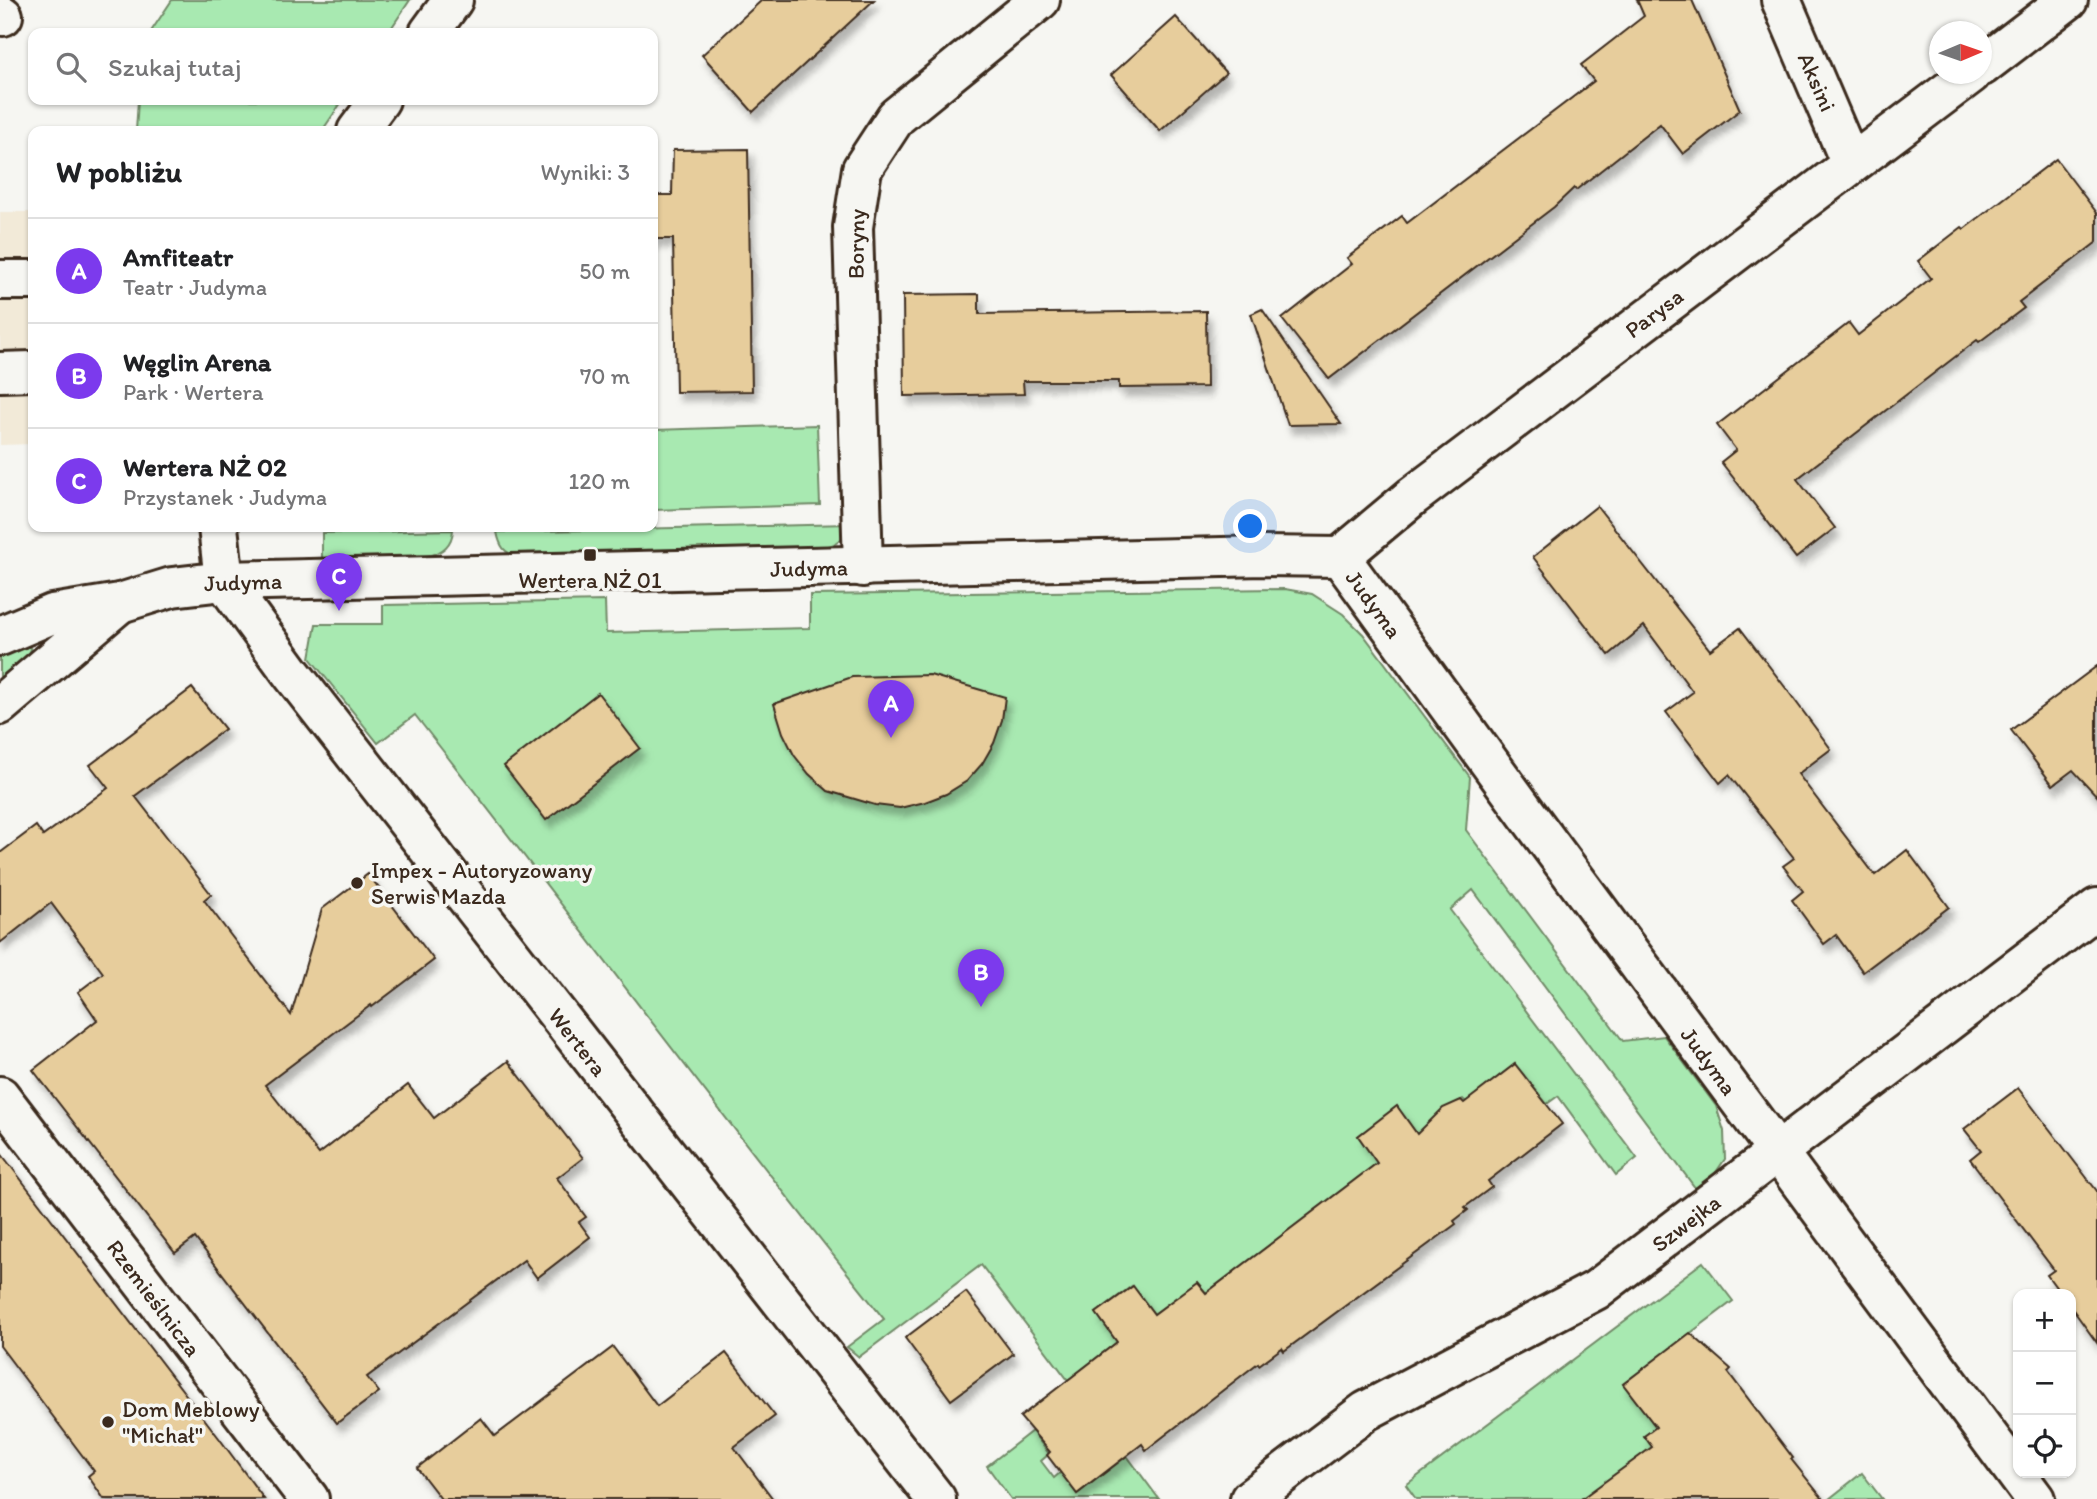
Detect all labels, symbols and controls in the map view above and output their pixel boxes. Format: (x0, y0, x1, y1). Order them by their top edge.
north arrow (1929, 21, 1992, 84)
search box (28, 28, 658, 105)
icon: search (52, 48, 90, 86)
street label: Aksini (1792, 48, 1842, 116)
text: Szukaj tutaj (108, 51, 241, 83)
text: W pobliżu (56, 153, 182, 190)
text: Wyniki: 3 (540, 158, 630, 186)
street label: Boryny (841, 208, 871, 279)
text: Amfiteatr (123, 241, 233, 273)
text: A (72, 257, 86, 285)
text: 50 m (579, 257, 630, 285)
text: Teatr · Judyma (123, 273, 267, 301)
street label: Parysa (1619, 282, 1689, 344)
text: Węglin Arena (123, 346, 271, 378)
text: B (72, 362, 86, 390)
text: 70 m (580, 362, 630, 390)
text: Park · Wertera (123, 378, 264, 406)
text: Wertera NŻ 02 (123, 451, 287, 483)
text: C (72, 467, 86, 495)
text: 120 m (569, 467, 630, 495)
text: Przystanek · Judyma (123, 483, 327, 511)
your location (1233, 509, 1267, 543)
marker: Wertera NŻ 01 (582, 547, 598, 563)
pin: C (316, 553, 362, 611)
street label: Judyma (770, 553, 848, 583)
street label: Judyma (1340, 564, 1408, 644)
place label: Wertera NŻ 01 (518, 566, 662, 594)
street label: Judyma (204, 567, 282, 597)
pin: A (868, 680, 914, 738)
place label: Impex - Autoryzowany Serwis Mazda (371, 856, 593, 910)
marker: Impex - Autoryzowany Serwis Mazda (349, 875, 365, 891)
pin: B (958, 949, 1004, 1007)
street label: Wertera (542, 1002, 614, 1082)
street label: Judyma (1675, 1021, 1743, 1101)
street label: Szwejka (1646, 1188, 1726, 1258)
street label: Rzemieślnicza (101, 1234, 207, 1362)
map controls (2013, 1289, 2076, 1478)
button: + (2013, 1289, 2076, 1352)
button: − (2013, 1352, 2076, 1415)
place label: Dom Meblowy "Michał" (122, 1395, 260, 1449)
marker: Dom Meblowy "Michał" (100, 1414, 116, 1430)
button: locate (2013, 1415, 2076, 1478)

